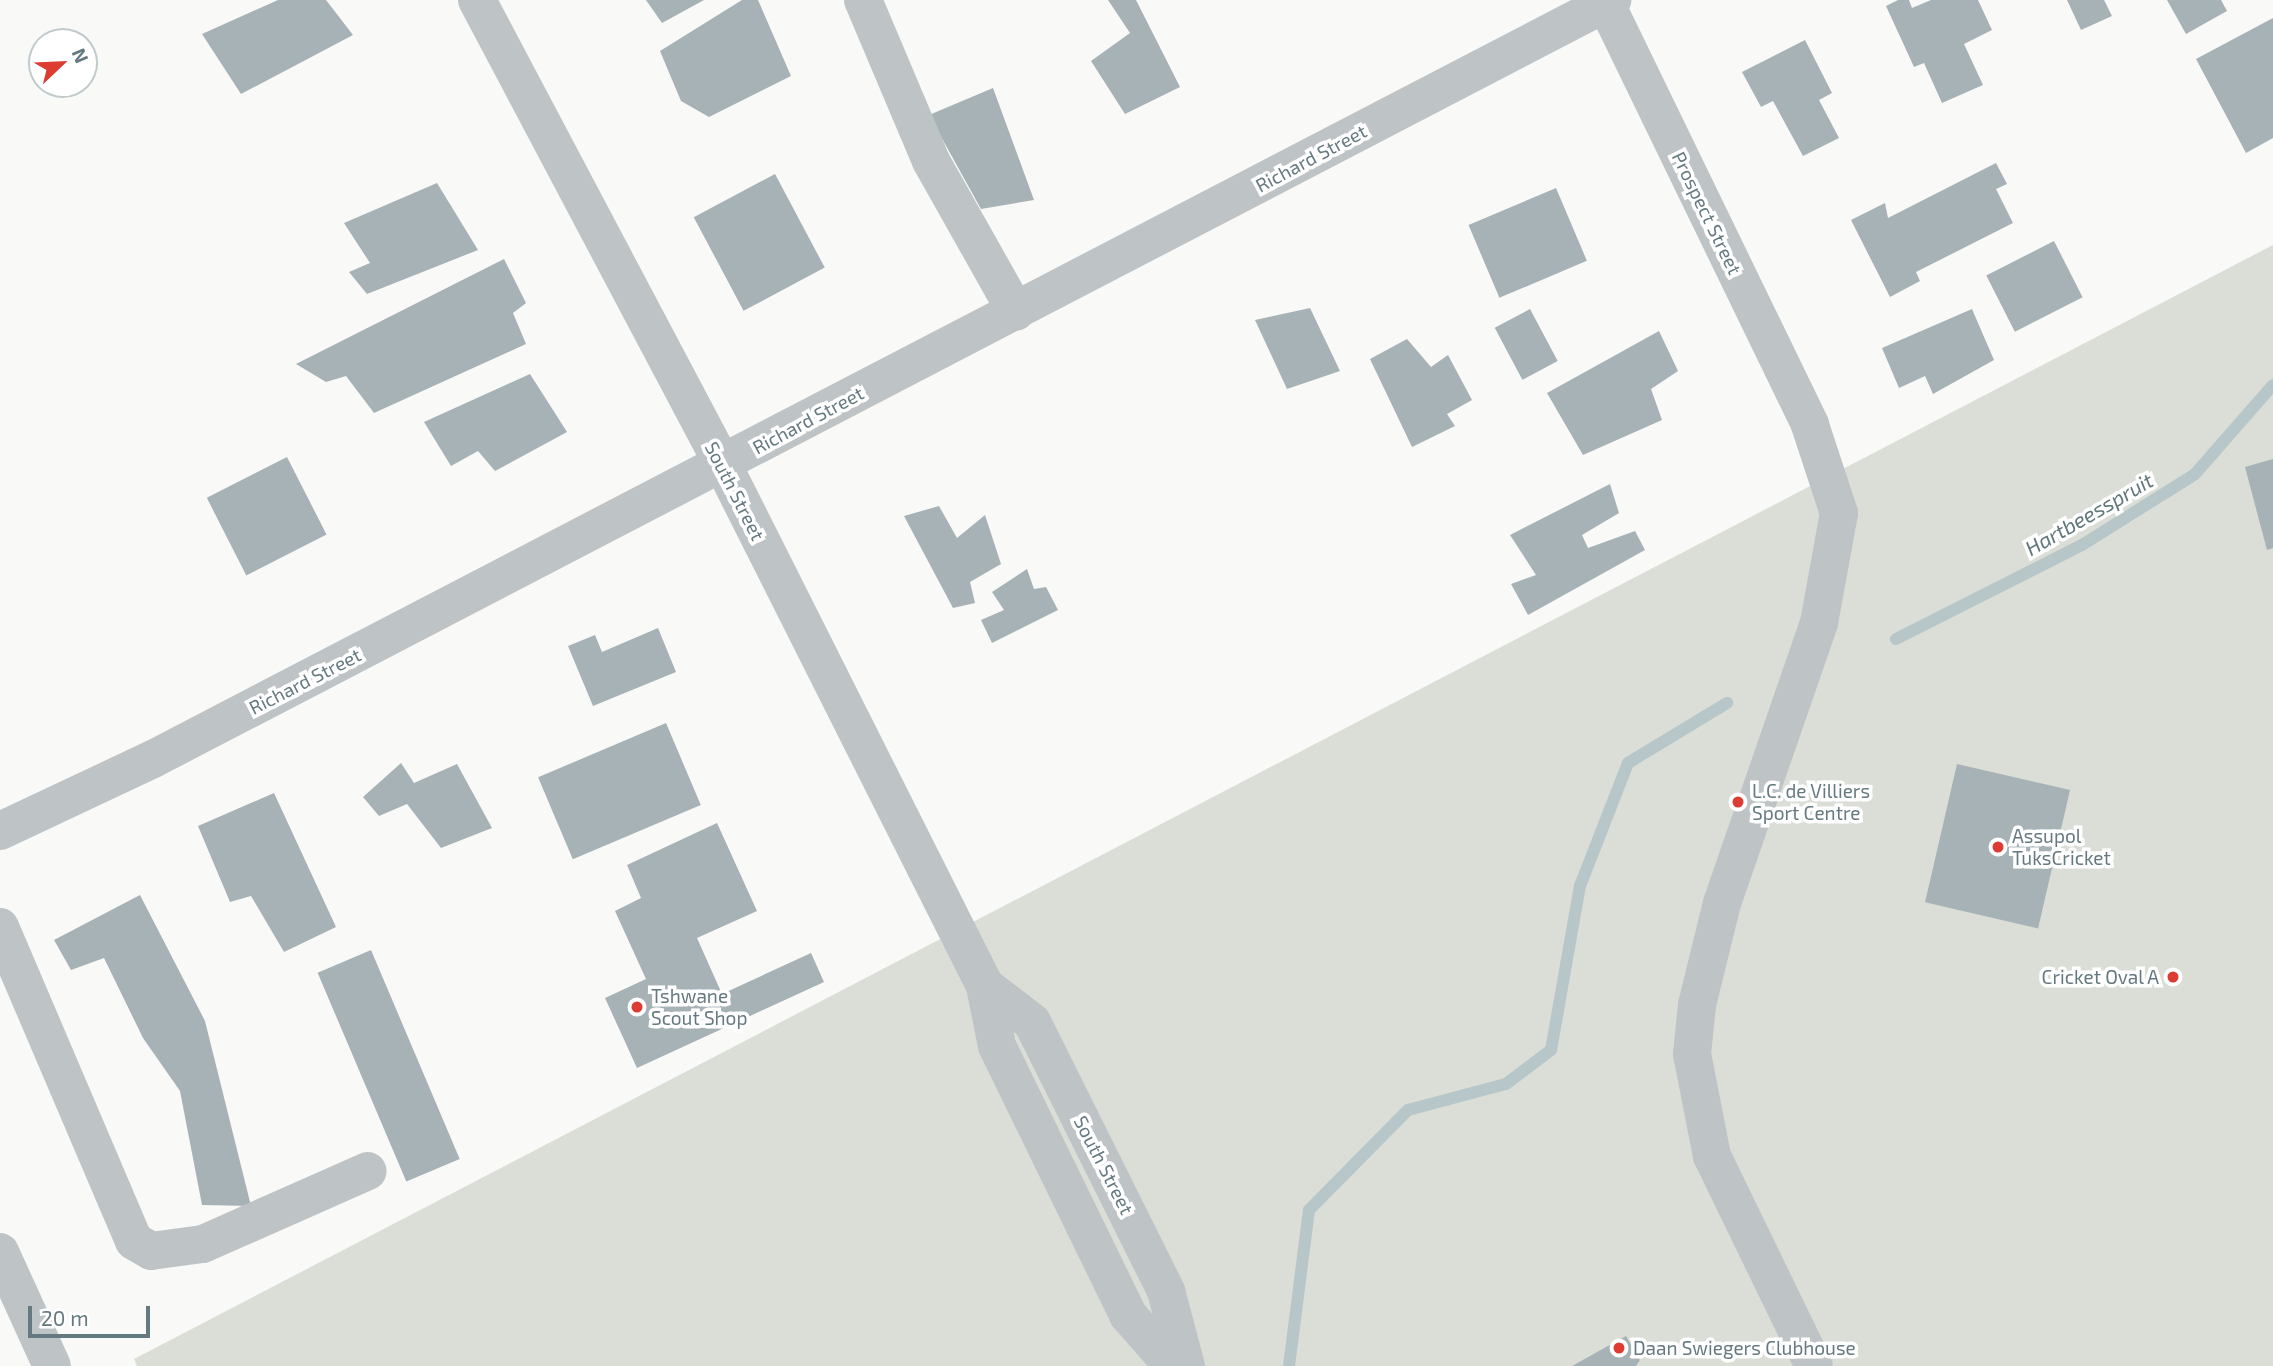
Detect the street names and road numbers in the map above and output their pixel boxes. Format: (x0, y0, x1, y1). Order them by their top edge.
street label: Richard Street (1252, 119, 1370, 197)
street label: Prospect Street (1667, 148, 1747, 278)
street label: Richard Street (749, 381, 867, 459)
street label: South Street (700, 438, 770, 544)
street label: Richard Street (245, 643, 365, 719)
street label: South Street (1069, 1112, 1139, 1218)

